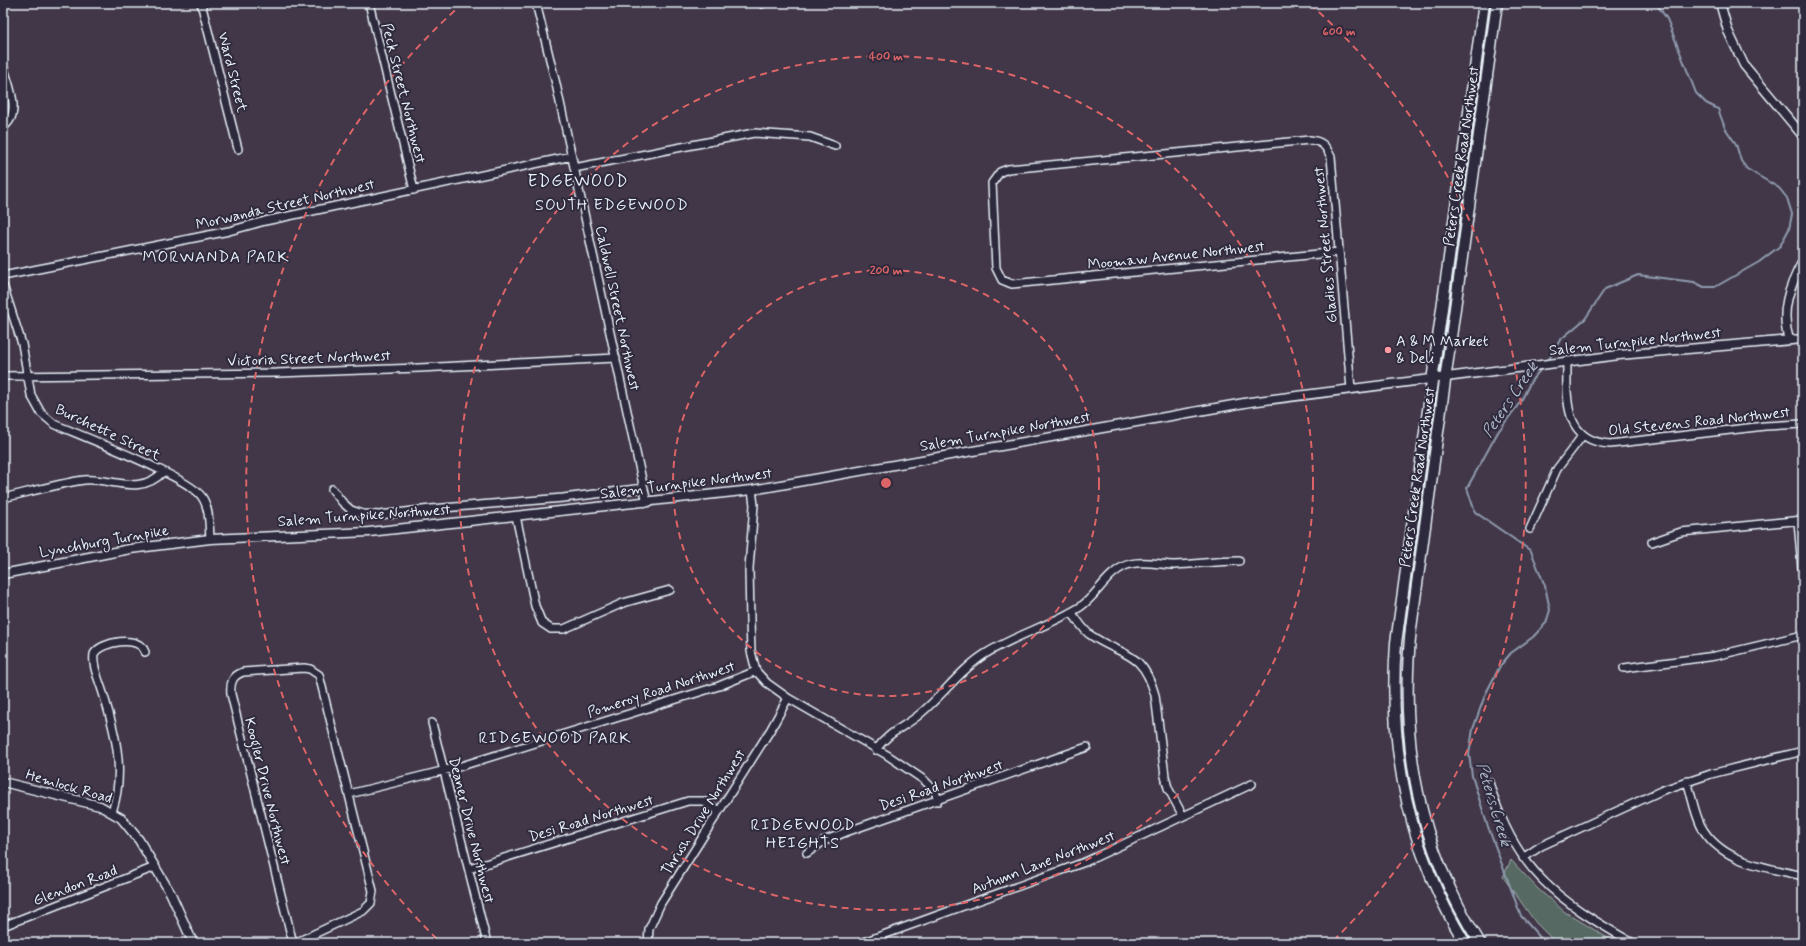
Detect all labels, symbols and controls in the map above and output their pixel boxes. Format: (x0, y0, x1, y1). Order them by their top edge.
street label: Peck Street Northwest (376, 21, 430, 166)
text: 600 m (1322, 24, 1356, 40)
street label: Ward Street (212, 30, 252, 115)
text: 400 m (869, 49, 903, 65)
street label: Peters Creek Road Northwest (1439, 64, 1485, 248)
street label: Gladies Street Northwest (1309, 165, 1343, 324)
district label: EDGEWOOD (528, 170, 628, 192)
street label: Morwanda Street Northwest (194, 174, 377, 235)
district label: SOUTH EDGEWOOD (535, 195, 689, 216)
street label: Caldwell Street Northwest (590, 224, 644, 393)
street label: Moomaw Avenue Northwest (1086, 237, 1266, 275)
district label: MORWANDA PARK (142, 247, 290, 268)
text: 200 m (870, 263, 903, 279)
street label: Salem Turnpike Northwest (1548, 323, 1723, 361)
place label: A & M Market & Deli (1396, 332, 1489, 369)
marker: A & M Market & Deli (1383, 345, 1393, 355)
street label: Victoria Street Northwest (227, 346, 392, 372)
water label: Peters Creek (1477, 357, 1544, 442)
street label: Peters Creek Road Northwest (1395, 385, 1441, 569)
street label: Burchette Street (52, 400, 164, 466)
street label: Old Stevens Road Northwest (1607, 402, 1792, 441)
street label: Salem Turnpike Northwest (918, 407, 1093, 457)
street label: Salem Turnpike Northwest (599, 463, 774, 504)
centre of rings (879, 476, 893, 490)
street label: Salem Turnpike Northwest (277, 500, 452, 532)
street label: Lynchburg Turnpike (38, 521, 171, 564)
street label: Pomeroy Road Northwest (585, 656, 738, 723)
street label: Koogler Drive Northwest (238, 715, 295, 868)
district label: RIDGEWOOD PARK (478, 728, 632, 749)
street label: Thrush Drive Northwest (657, 745, 751, 879)
street label: Deaner Drive Northwest (443, 755, 499, 906)
street label: Desi Road Northwest (877, 755, 1007, 817)
water label: Peters Creek (1471, 760, 1517, 850)
street label: Hemlock Road (23, 765, 115, 809)
street label: Desi Road Northwest (526, 790, 657, 847)
district label: RIDGEWOOD HEIGHTS (751, 815, 855, 854)
street label: Autumn Lane Northwest (969, 826, 1119, 900)
street label: Glendon Road (30, 861, 121, 911)

